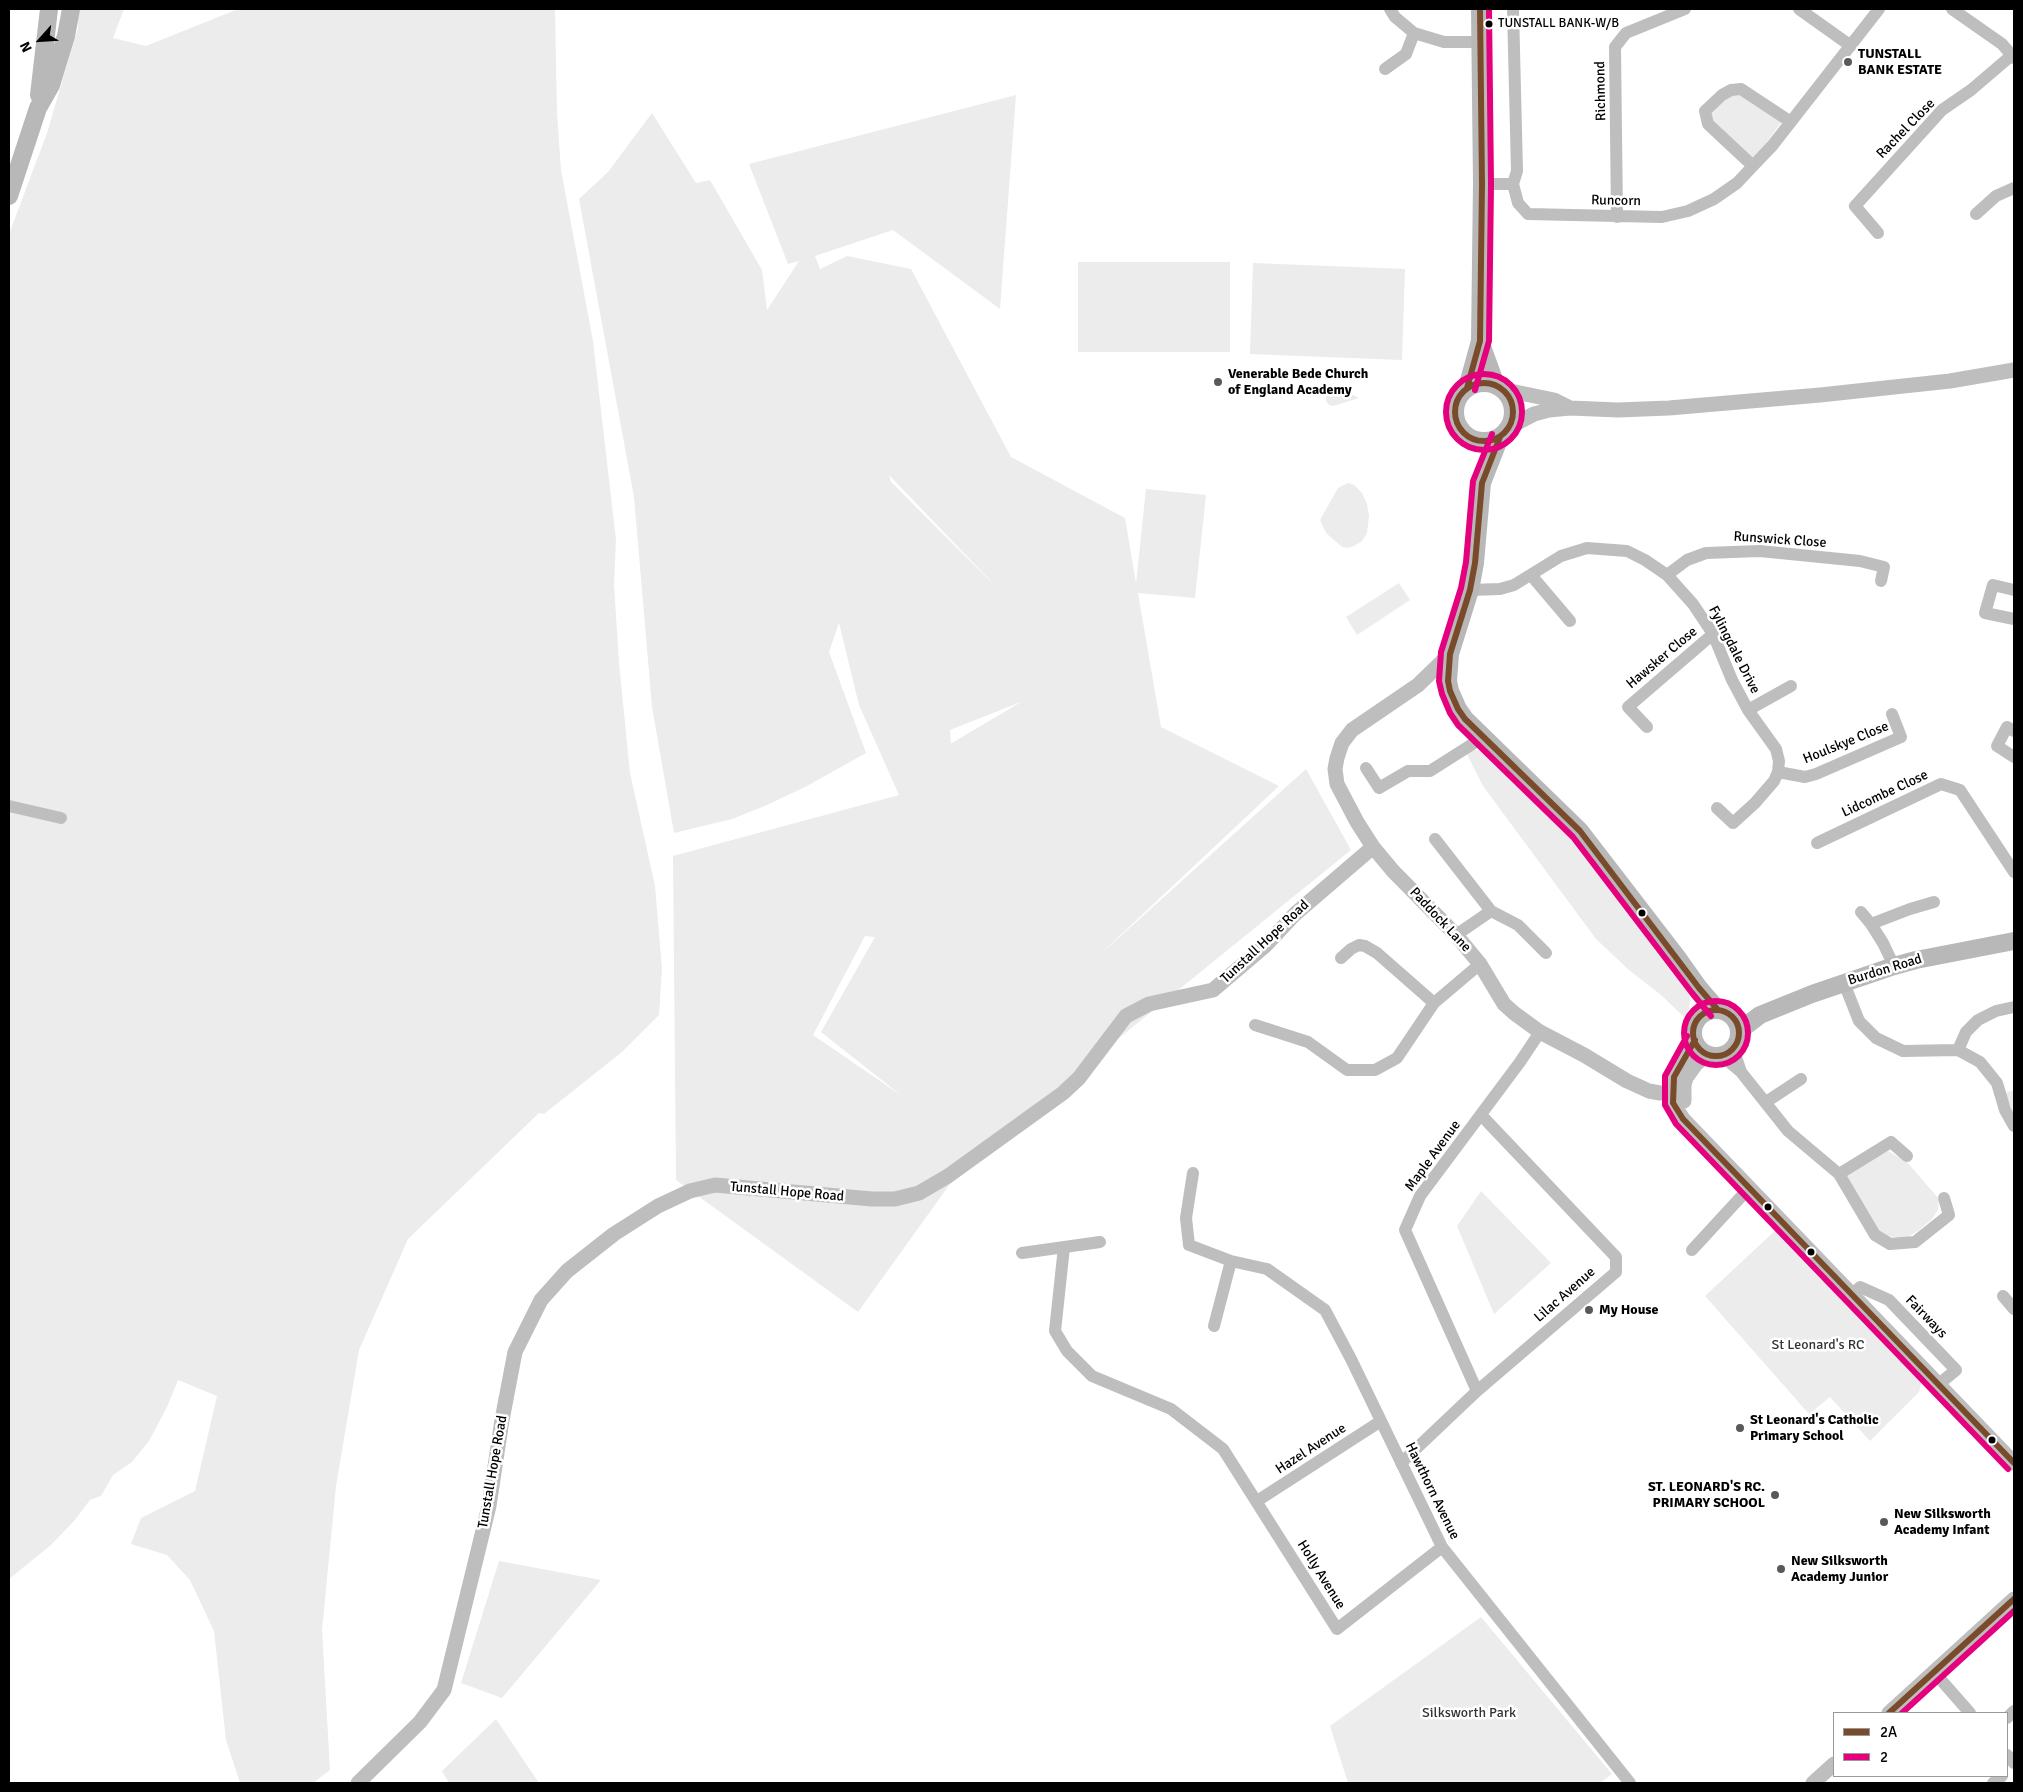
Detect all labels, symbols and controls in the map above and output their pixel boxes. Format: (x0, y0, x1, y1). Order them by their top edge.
north arrow (15, 15, 65, 65)
place label: TUNSTALL BANK-W/B (1498, 16, 1619, 32)
marker: TUNSTALL BANK-W/B (1484, 19, 1494, 29)
text: N (16, 39, 36, 55)
place label: TUNSTALL BANK ESTATE (1858, 46, 1942, 78)
marker: TUNSTALL BANK ESTATE (1842, 56, 1854, 68)
street label: Richmond (1592, 61, 1610, 121)
street label: Rachel Close (1873, 96, 1939, 162)
street label: Runcorn (1591, 192, 1641, 210)
place label: Venerable Bede Church of England Academy (1228, 366, 1368, 398)
marker: Venerable Bede Church of England Academy (1212, 376, 1224, 388)
street label: Runswick Close (1733, 528, 1827, 552)
street label: Fylingdale Drive (1705, 603, 1763, 697)
street label: Hawsker Close (1623, 623, 1701, 693)
street label: Houlskye Close (1801, 718, 1891, 768)
street label: Lidcombe Close (1839, 767, 1931, 821)
street label: Paddock Lane (1406, 884, 1474, 956)
street label: Tunstall Hope Road (1217, 897, 1313, 987)
unlabelled marker (1637, 908, 1647, 918)
street label: Burdon Road (1846, 951, 1924, 989)
street label: Maple Avenue (1402, 1117, 1464, 1195)
street label: Tunstall Hope Road (729, 1179, 845, 1205)
unlabelled marker (1763, 1202, 1773, 1212)
unlabelled marker (1806, 1247, 1816, 1257)
street label: Lilac Avenue (1531, 1264, 1599, 1326)
street label: Fairways (1902, 1292, 1950, 1342)
place label: My House (1599, 1302, 1658, 1318)
marker: My House (1583, 1304, 1595, 1316)
park label: St Leonard's RC (1772, 1337, 1864, 1353)
place label: St Leonard's Catholic Primary School (1750, 1412, 1879, 1444)
street label: Tunstall Hope Road (475, 1414, 511, 1530)
street label: Hazel Avenue (1273, 1420, 1349, 1478)
marker: St Leonard's Catholic Primary School (1734, 1422, 1746, 1434)
unlabelled marker (1987, 1435, 1997, 1445)
street label: Hawthorn Avenue (1401, 1440, 1463, 1542)
place label: ST. LEONARD'S RC. PRIMARY SCHOOL (1648, 1479, 1765, 1511)
marker: ST. LEONARD'S RC. PRIMARY SCHOOL (1769, 1489, 1781, 1501)
place label: New Silksworth Academy Infant (1894, 1506, 1991, 1538)
marker: New Silksworth Academy Infant (1878, 1516, 1890, 1528)
street label: Holly Avenue (1293, 1537, 1349, 1613)
place label: New Silksworth Academy Junior (1791, 1553, 1888, 1585)
marker: New Silksworth Academy Junior (1775, 1563, 1787, 1575)
park label: Silksworth Park (1422, 1705, 1516, 1721)
legend (1833, 1712, 2008, 1777)
text: 2A (1880, 1723, 1897, 1741)
text: 2 (1880, 1748, 1888, 1766)

